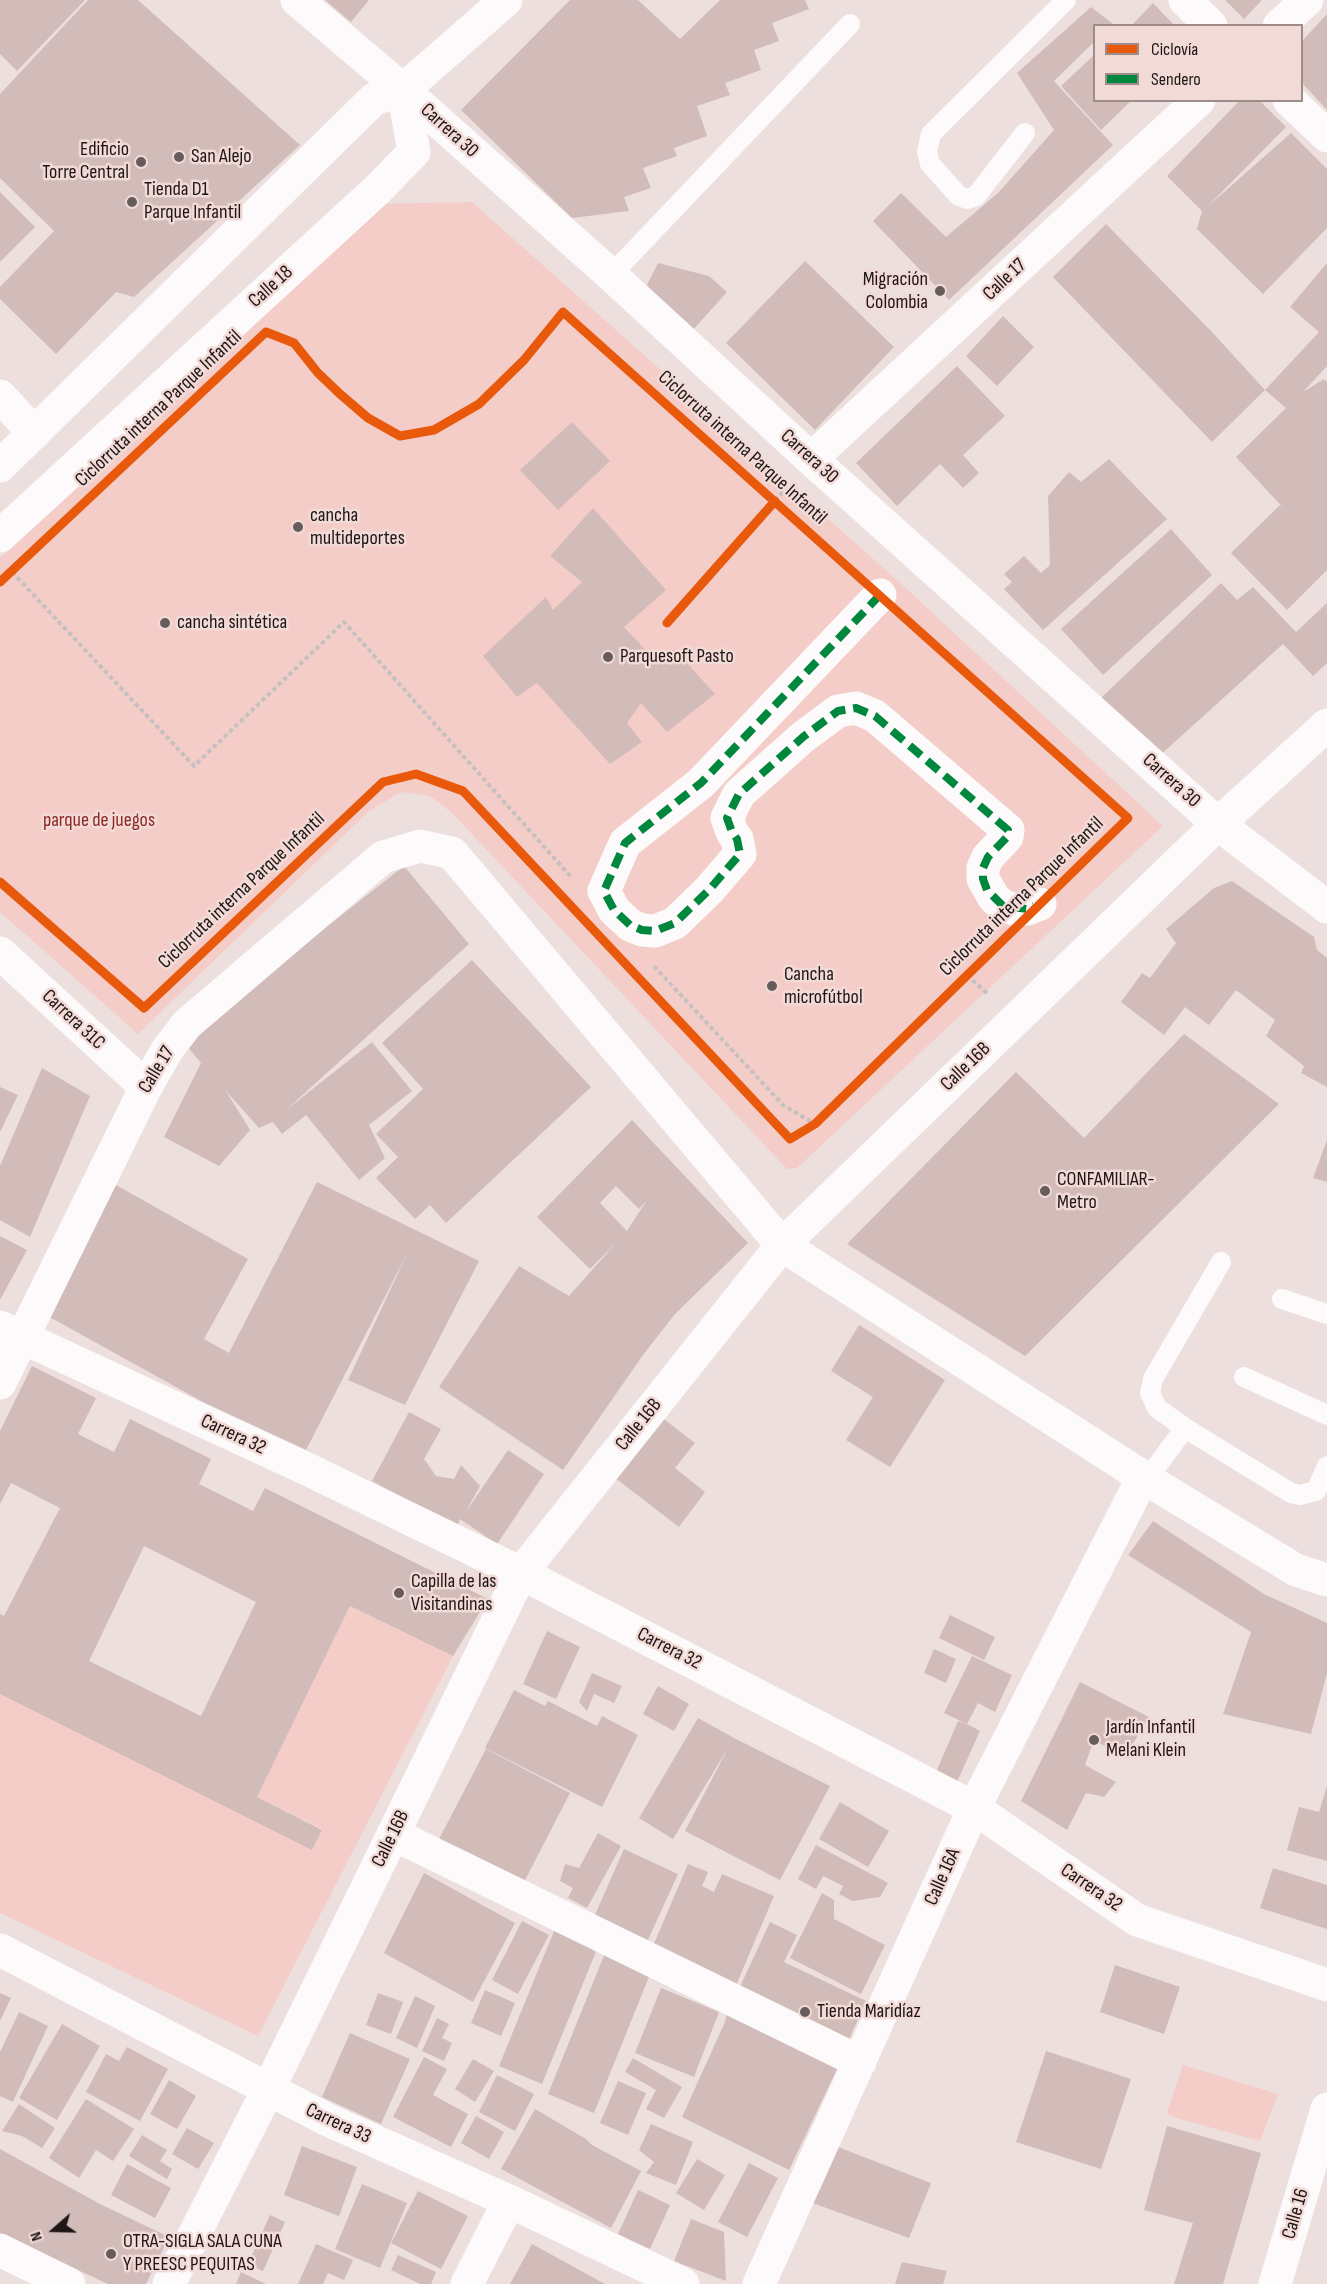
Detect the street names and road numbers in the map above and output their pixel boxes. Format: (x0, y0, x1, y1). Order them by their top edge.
street label: Carrera 30 (415, 99, 483, 163)
street label: Calle 17 (978, 254, 1032, 306)
street label: Calle 18 (244, 261, 298, 313)
street label: Ciclorruta interna Parque Infantil (71, 326, 247, 492)
street label: Ciclorruta interna Parque Infantil (653, 366, 831, 530)
street label: Carrera 30 (775, 425, 843, 489)
street label: Carrera 30 (1137, 749, 1205, 813)
street label: Ciclorruta interna Parque Infantil (154, 808, 330, 974)
street label: Ciclorruta interna Parque Infantil (935, 812, 1109, 982)
street label: Carrera 31C (36, 985, 110, 1055)
street label: Calle 16B (936, 1037, 996, 1097)
street label: Calle 17 (134, 1042, 180, 1098)
street label: Calle 16B (611, 1394, 667, 1456)
street label: Carrera 32 (197, 1410, 269, 1460)
street label: Carrera 32 (633, 1623, 705, 1675)
street label: Calle 16B (367, 1807, 415, 1871)
street label: Calle 16A (920, 1845, 966, 1909)
street label: Carrera 32 (1056, 1859, 1126, 1917)
street label: Carrera 33 (302, 2098, 374, 2150)
street label: Calle 16 (1277, 2186, 1315, 2242)

